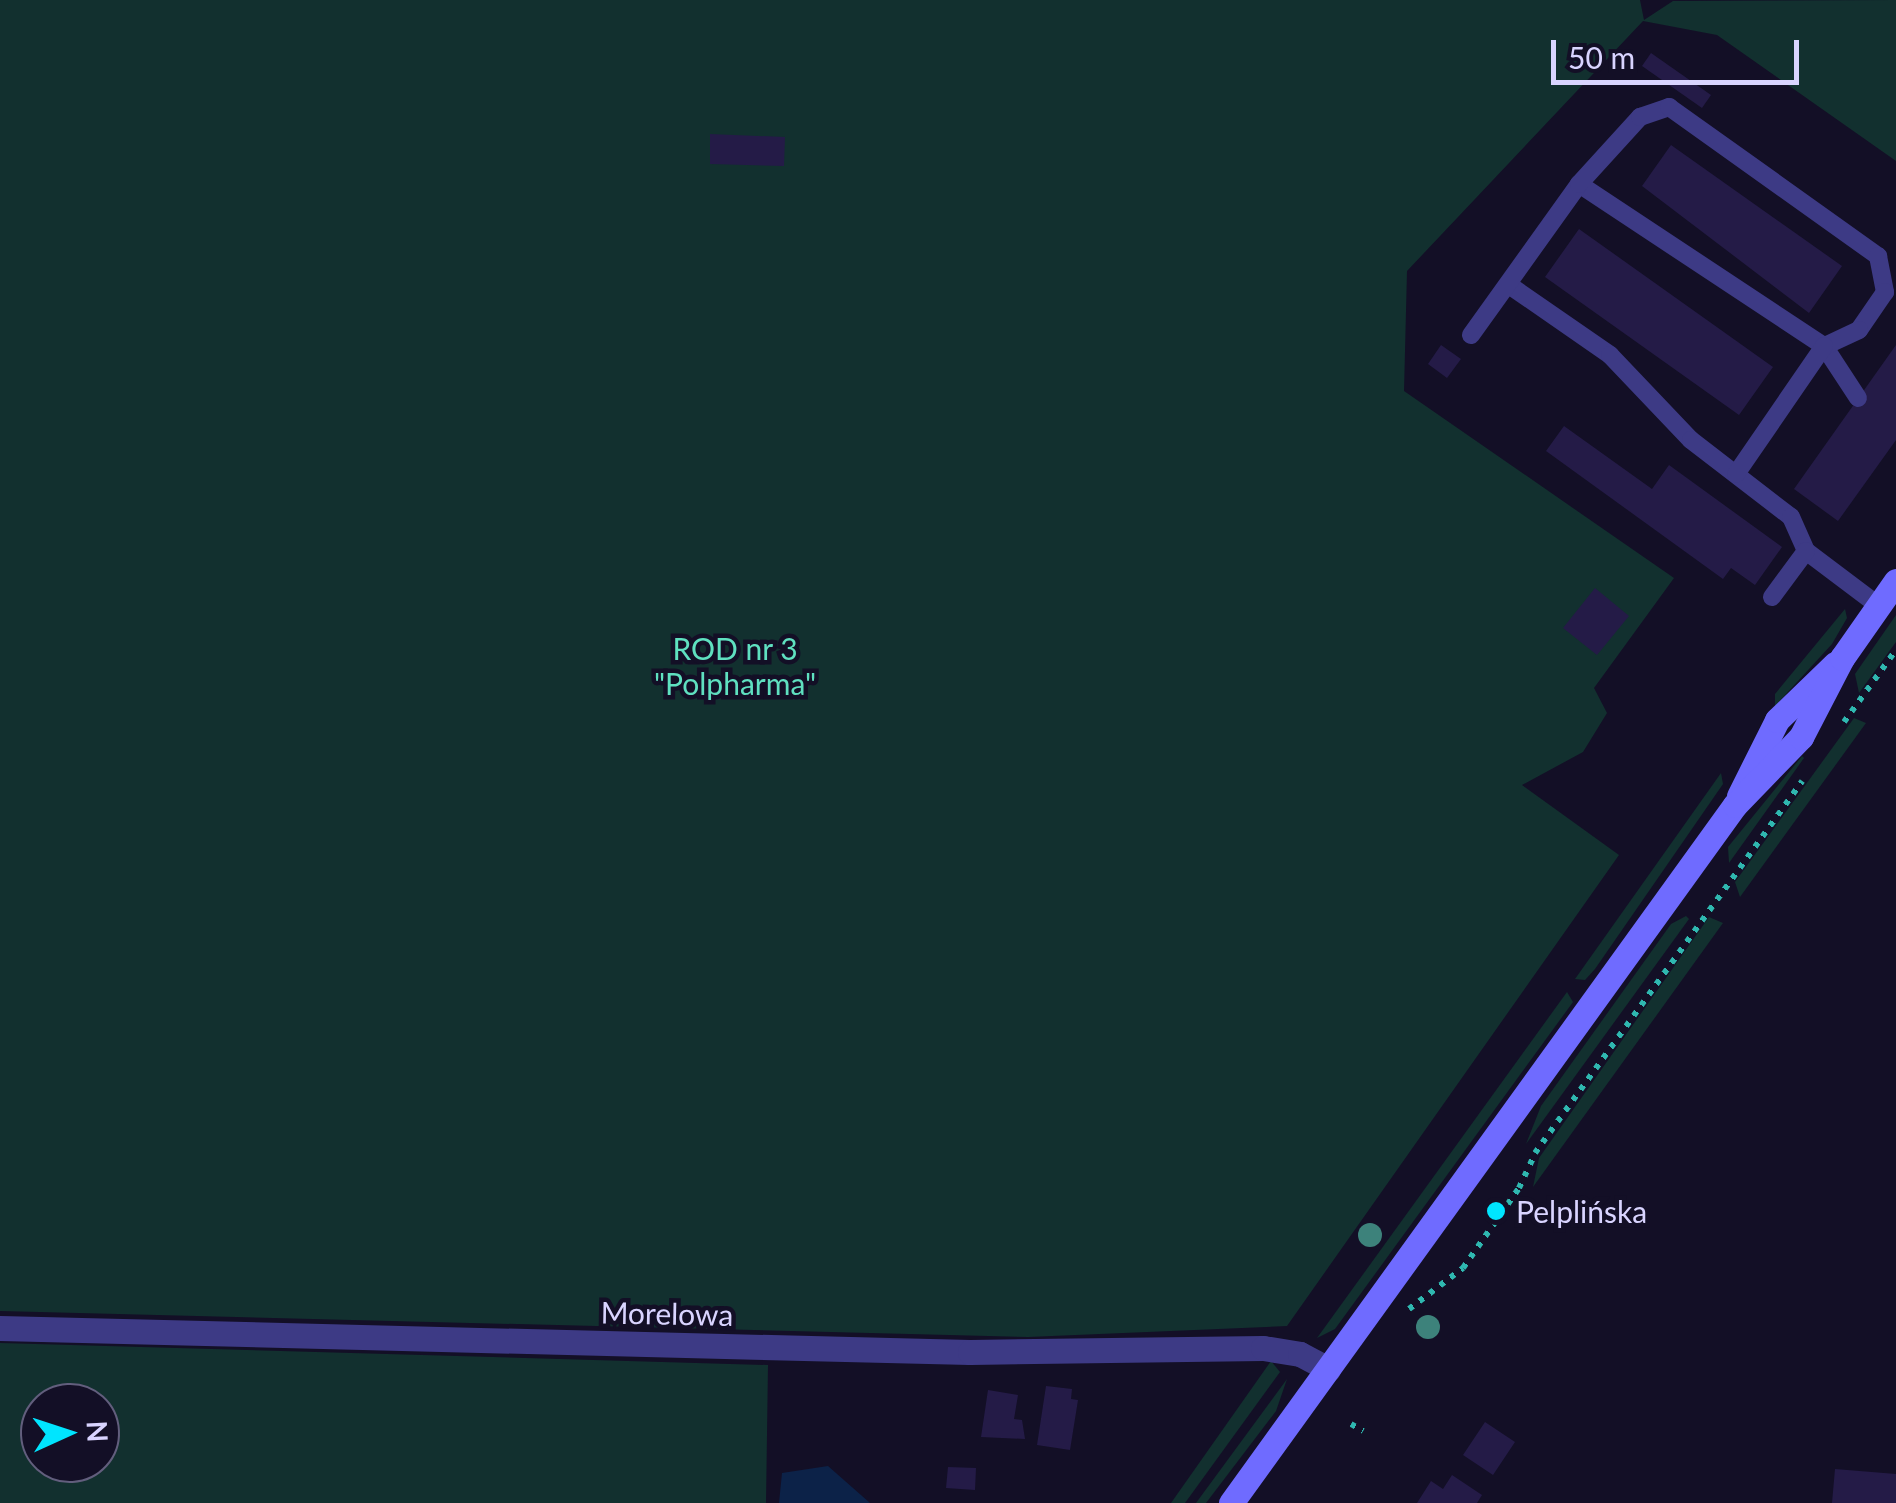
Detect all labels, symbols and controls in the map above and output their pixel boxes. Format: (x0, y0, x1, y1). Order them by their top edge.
scale bar (1556, 20, 1804, 82)
text: 50 m (1568, 39, 1635, 75)
park label: ROD nr 3 "Polpharma" (654, 630, 816, 700)
place label: Pelplińska (1516, 1193, 1647, 1229)
marker: Pelplińska (1485, 1200, 1507, 1222)
street label: Morelowa (600, 1294, 734, 1332)
north arrow (20, 1383, 120, 1483)
text: N (80, 1420, 116, 1443)

